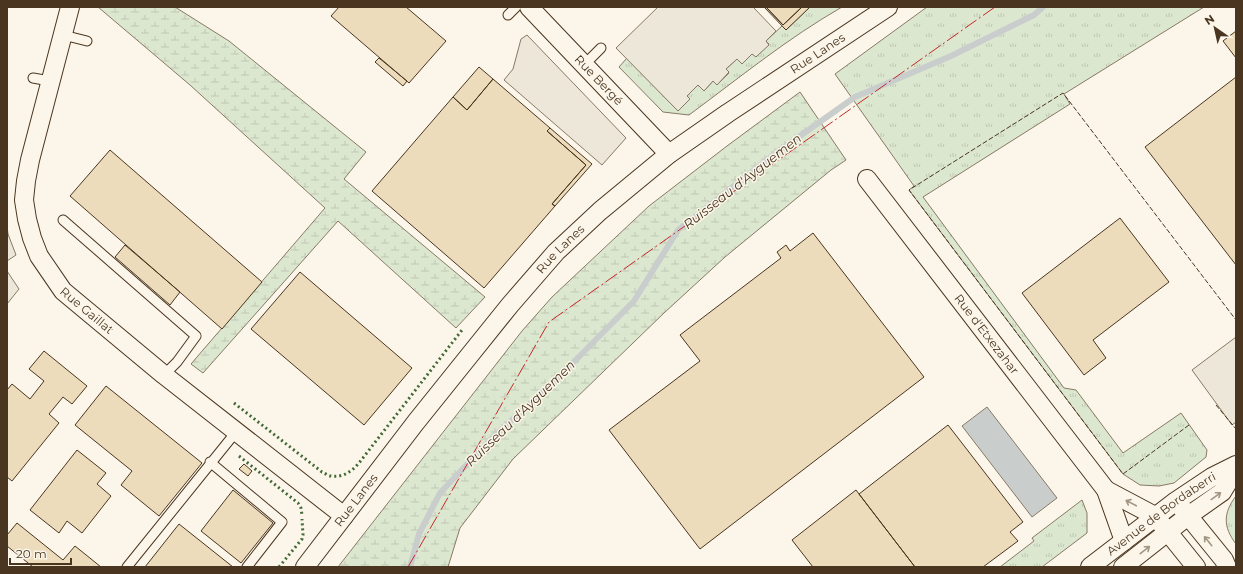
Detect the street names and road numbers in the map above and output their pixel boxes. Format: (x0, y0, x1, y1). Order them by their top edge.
street label: Rue Lanes (787, 30, 848, 77)
street label: Rue Bergé (572, 52, 626, 108)
street label: Rue Lanes (533, 221, 588, 276)
street label: Rue Gaillat (57, 284, 117, 337)
street label: Rue d'Etxezahar (951, 291, 1022, 377)
street label: Avenue de Bordaberri (1104, 468, 1218, 558)
street label: Rue Lanes (331, 470, 381, 529)

